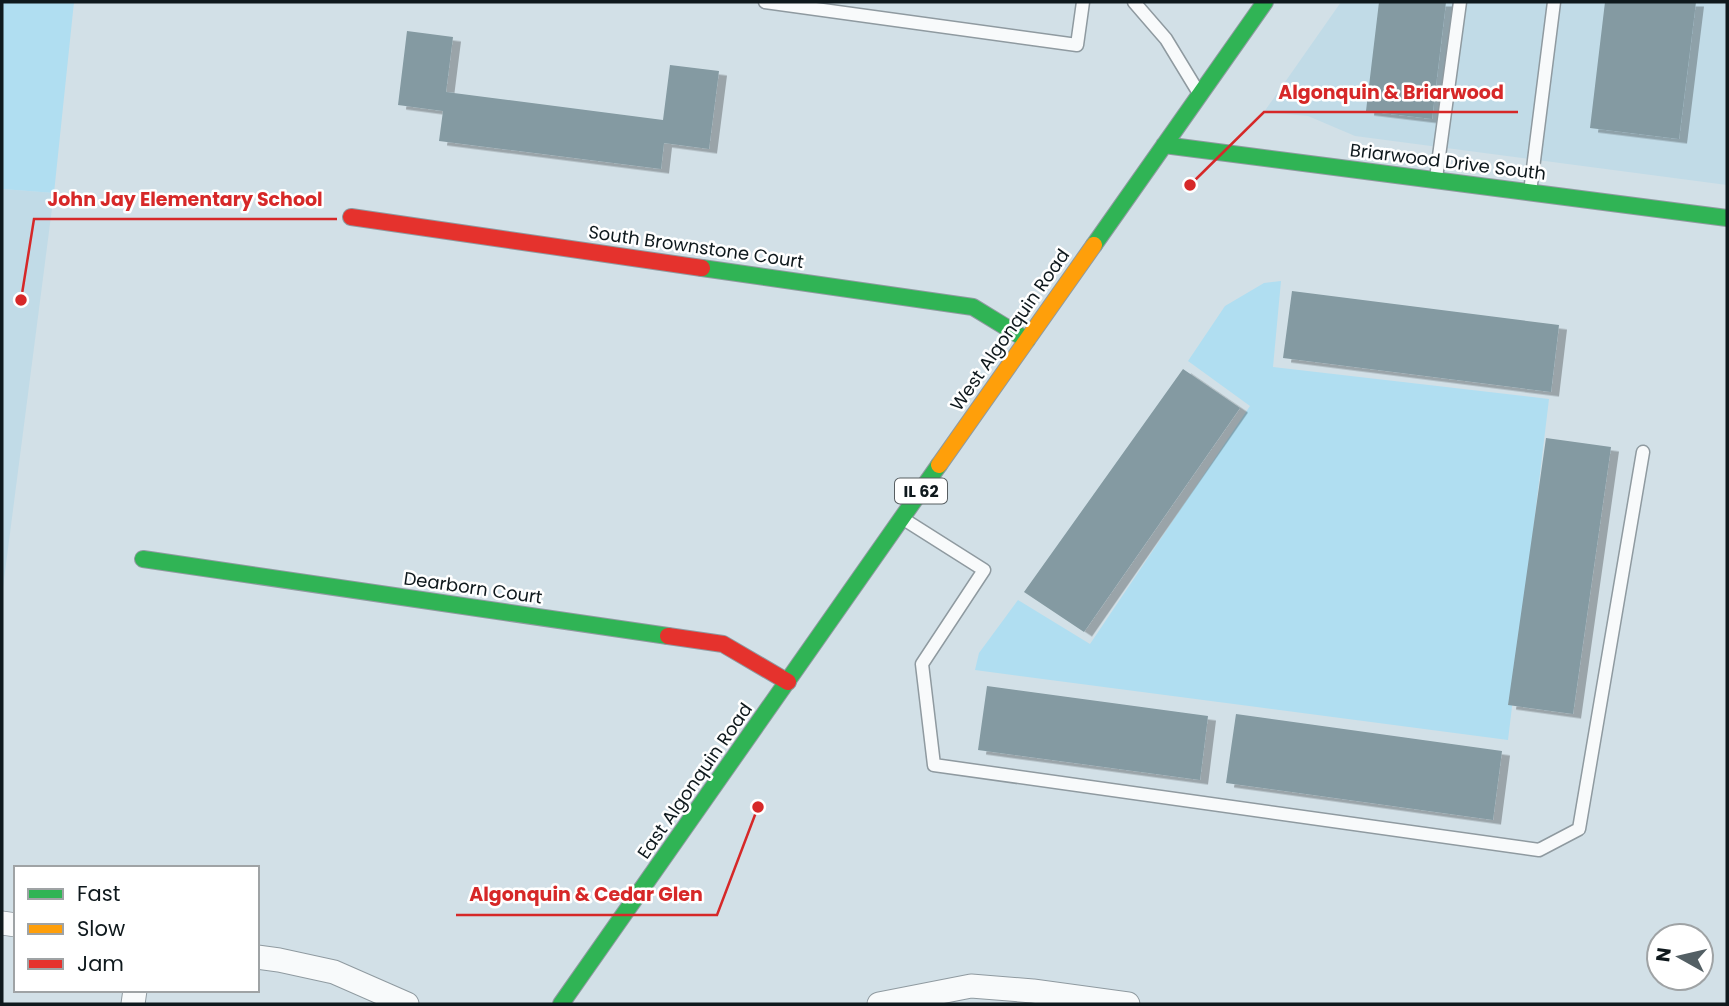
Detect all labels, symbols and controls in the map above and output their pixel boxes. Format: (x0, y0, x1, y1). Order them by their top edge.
callout: Algonquin & Briarwood (1264, 72, 1518, 112)
text: Algonquin & Briarwood (1278, 79, 1504, 106)
street label: Briarwood Drive South (1349, 137, 1548, 186)
callout: John Jay Elementary School (34, 179, 337, 219)
text: John Jay Elementary School (47, 186, 323, 213)
street label: South Brownstone Court (587, 219, 805, 274)
street label: West Algonquin Road (944, 244, 1075, 416)
road number: IL 62 (895, 478, 947, 504)
street label: Dearborn Court (402, 565, 544, 610)
street label: East Algonquin Road (631, 698, 758, 864)
legend (14, 866, 259, 992)
callout: Algonquin & Cedar Glen (456, 875, 717, 915)
text: Fast (77, 879, 120, 908)
text: Algonquin & Cedar Glen (469, 881, 703, 908)
text: Slow (77, 914, 125, 943)
north arrow (1645, 922, 1715, 992)
text: N (1649, 946, 1678, 964)
text: Jam (77, 949, 124, 978)

